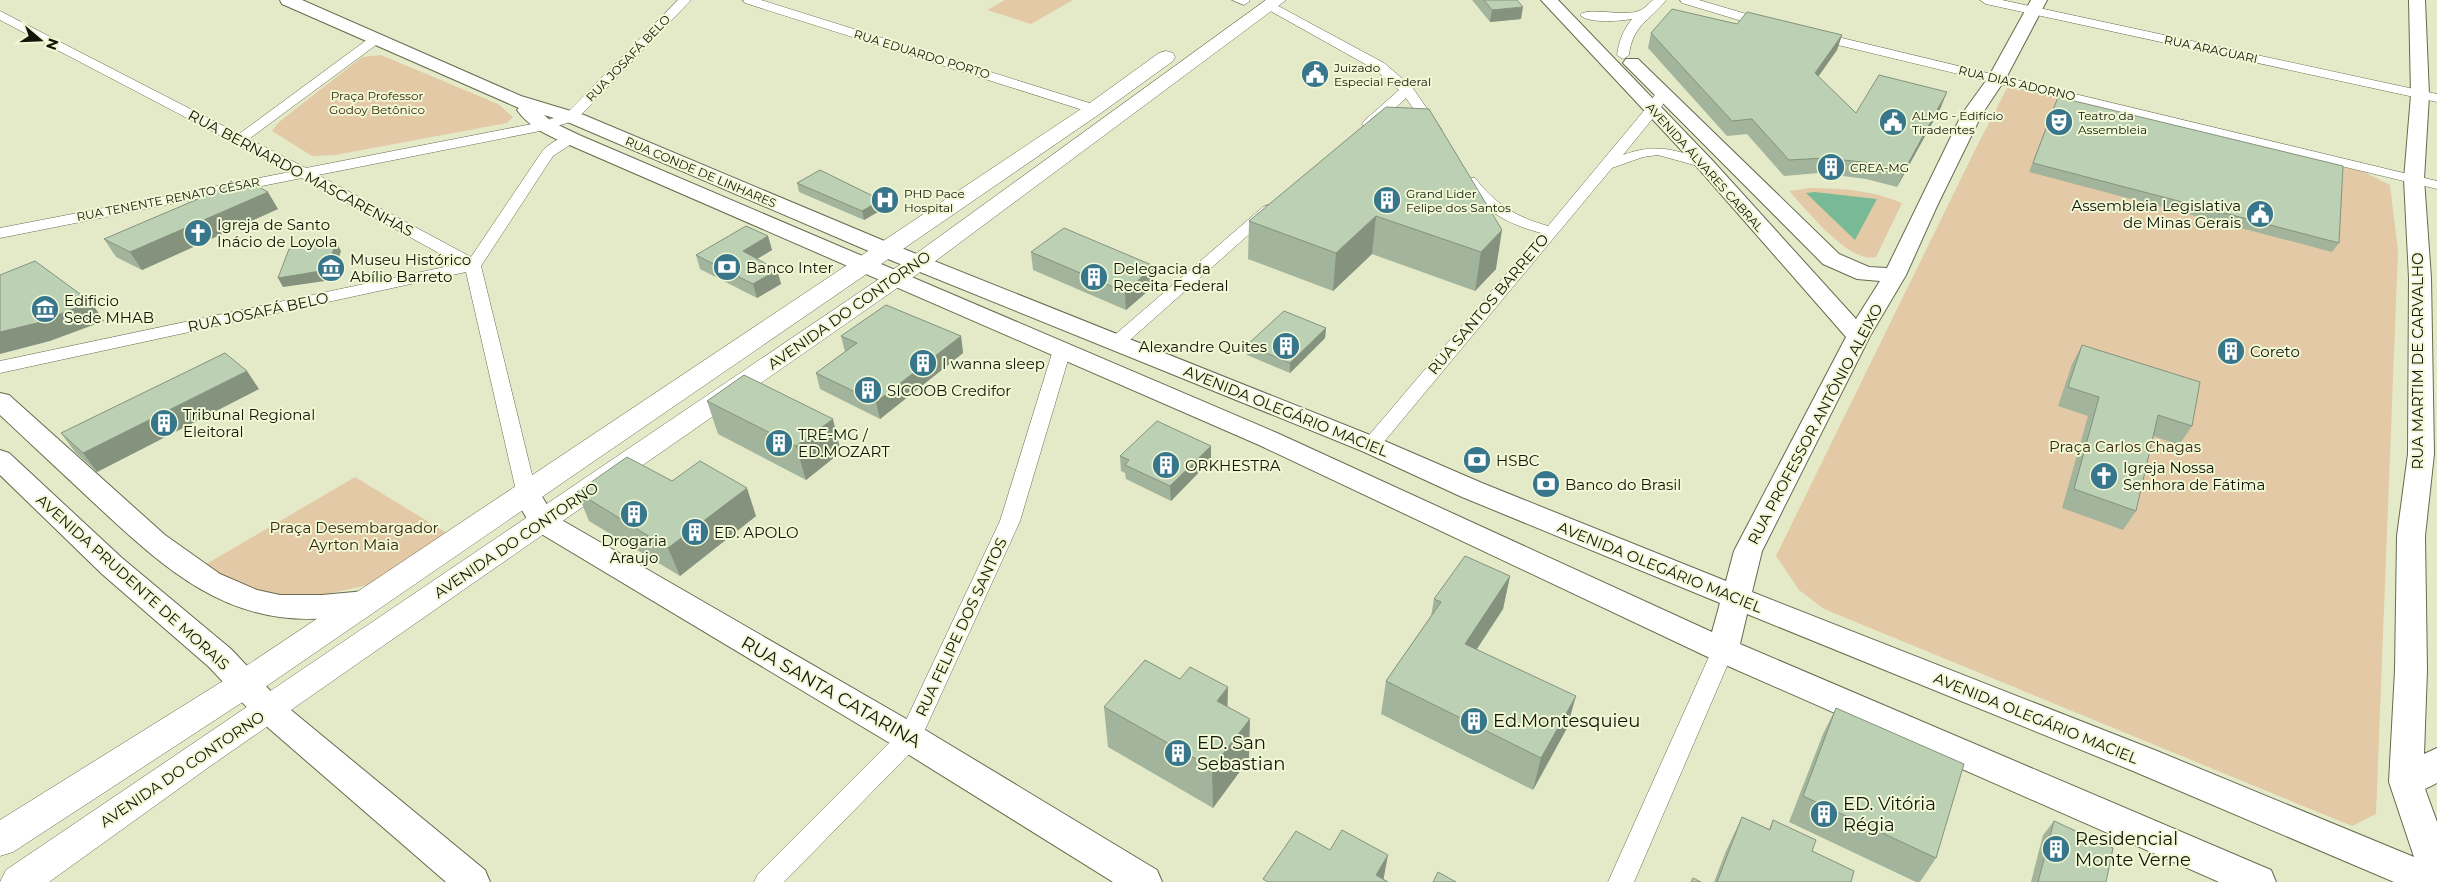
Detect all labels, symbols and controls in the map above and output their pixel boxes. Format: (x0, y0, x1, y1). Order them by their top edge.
street label: RUA JOSAFÁ BELO (583, 11, 673, 105)
north arrow (15, 15, 65, 65)
street label: RUA EDUARDO PORTO (852, 26, 992, 82)
street label: RUA ARAGUARI (2163, 32, 2259, 66)
text: N (42, 36, 63, 53)
public building icon: Juizado Especial Federal (1300, 59, 1330, 89)
place label: Juizado Especial Federal (1333, 60, 1431, 89)
street label: RUA DIAS ADORNO (1957, 62, 2077, 104)
park label: Praça Professor Godoy Betônico (329, 88, 425, 117)
street label: AVENIDA ÁLVARES CABRAL (1643, 99, 1767, 235)
street label: RUA BERNARDO MASCARENHAS (185, 105, 417, 241)
public building icon: ALMG - Edifício Tiradentes (1878, 107, 1908, 137)
theatre icon: Teatro da Assembleia (2044, 107, 2074, 137)
place label: ALMG - Edifício Tiradentes (1912, 108, 2003, 137)
place label: Teatro da Assembleia (2078, 108, 2147, 137)
street label: RUA CONDE DE LINHARES (623, 133, 779, 211)
building icon: CREA-MG (1816, 152, 1846, 182)
place label: CREA-MG (1850, 160, 1909, 175)
street label: RUA TENENTE RENATO CÉSAR (75, 174, 261, 224)
hospital icon: PHD Pace Hospital (870, 185, 900, 215)
building icon: Grand Lider Felipe dos Santos (1372, 185, 1402, 215)
place label: PHD Pace Hospital (904, 186, 965, 215)
place label: Grand Lider Felipe dos Santos (1406, 186, 1511, 215)
place label: Assembleia Legislativa de Minas Gerais (2072, 196, 2241, 232)
public building icon: Assembleia Legislativa de Minas Gerais (2245, 199, 2275, 229)
place label: Igreja de Santo Inácio de Loyola (217, 215, 337, 251)
church icon: Igreja de Santo Inácio de Loyola (183, 218, 213, 248)
street label: RUA SANTOS BARRETO (1423, 230, 1553, 378)
street label: AVENIDA DO CONTORNO (764, 246, 934, 374)
place label: Museu Histórico Abílio Barreto (350, 250, 471, 286)
bank icon: Banco Inter (712, 252, 742, 282)
museum icon: Museu Histórico Abílio Barreto (316, 253, 346, 283)
street label: RUA MARTIM DE CARVALHO (2408, 253, 2427, 469)
place label: Banco Inter (746, 258, 834, 277)
place label: Delegacia da Receita Federal (1113, 259, 1229, 295)
building icon: Delegacia da Receita Federal (1079, 262, 1109, 292)
street label: RUA JOSAFÁ BELO (186, 288, 330, 336)
place label: Edificio Sede MHAB (64, 291, 154, 327)
museum icon: Edificio Sede MHAB (30, 294, 60, 324)
street label: RUA PROFESSOR ANTÔNIO ALEIXO (1743, 300, 1887, 548)
building icon: Alexandre Quites (1271, 331, 1301, 361)
building icon: Coreto (2216, 336, 2246, 366)
place label: Alexandre Quites (1139, 337, 1267, 356)
place label: Coreto (2250, 342, 2300, 361)
building icon: I wanna sleep (908, 348, 938, 378)
place label: I wanna sleep (942, 354, 1045, 373)
street label: AVENIDA OLEGÁRIO MACIEL (1181, 361, 1391, 461)
building icon: SICOOB Credifor (853, 375, 883, 405)
place label: SICOOB Credifor (887, 381, 1011, 400)
place label: Tribunal Regional Eleitoral (183, 405, 315, 441)
building icon: Tribunal Regional Eleitoral (149, 408, 179, 438)
place label: TRE-MG / ED.MOZART (798, 425, 890, 461)
building icon: TRE-MG / ED.MOZART (764, 428, 794, 458)
park label: Praça Carlos Chagas (2049, 437, 2201, 456)
bank icon: HSBC (1462, 445, 1492, 475)
building icon: ORKHESTRA (1151, 450, 1181, 480)
place label: HSBC (1496, 451, 1540, 470)
place label: ORKHESTRA (1185, 456, 1281, 475)
place label: Igreja Nossa Senhora de Fátima (2123, 458, 2265, 494)
church icon: Igreja Nossa Senhora de Fátima (2089, 461, 2119, 491)
bank icon: Banco do Brasil (1531, 469, 1561, 499)
place label: Banco do Brasil (1565, 475, 1681, 494)
street label: AVENIDA DO CONTORNO (430, 478, 602, 602)
street label: AVENIDA PRUDENTE DE MORAIS (33, 490, 233, 674)
building icon: Drogaria Araujo (619, 499, 649, 529)
building icon: ED. APOLO (680, 517, 710, 547)
street label: AVENIDA OLEGÁRIO MACIEL (1555, 517, 1765, 617)
park label: Praça Desembargador Ayrton Maia (269, 518, 439, 554)
place label: ED. APOLO (714, 523, 799, 542)
place label: Drogaria Araujo (601, 531, 667, 567)
street label: RUA FELIPE DOS SANTOS (911, 535, 1011, 719)
street label: RUA SANTA CATARINA (737, 632, 925, 753)
street label: AVENIDA OLEGÁRIO MACIEL (1931, 668, 2141, 768)
building icon: Ed.Montesquieu (1459, 706, 1489, 736)
street label: AVENIDA DO CONTORNO (96, 707, 268, 831)
place label: Ed.Montesquieu (1493, 710, 1640, 732)
place label: ED. San Sebastian (1197, 732, 1285, 775)
building icon: ED. San Sebastian (1163, 738, 1193, 768)
place label: ED. Vitória Régia (1843, 793, 1936, 836)
building icon: ED. Vitória Régia (1809, 799, 1839, 829)
place label: Residencial Monte Verne (2075, 828, 2191, 871)
building icon: Residencial Monte Verne (2041, 834, 2071, 864)

